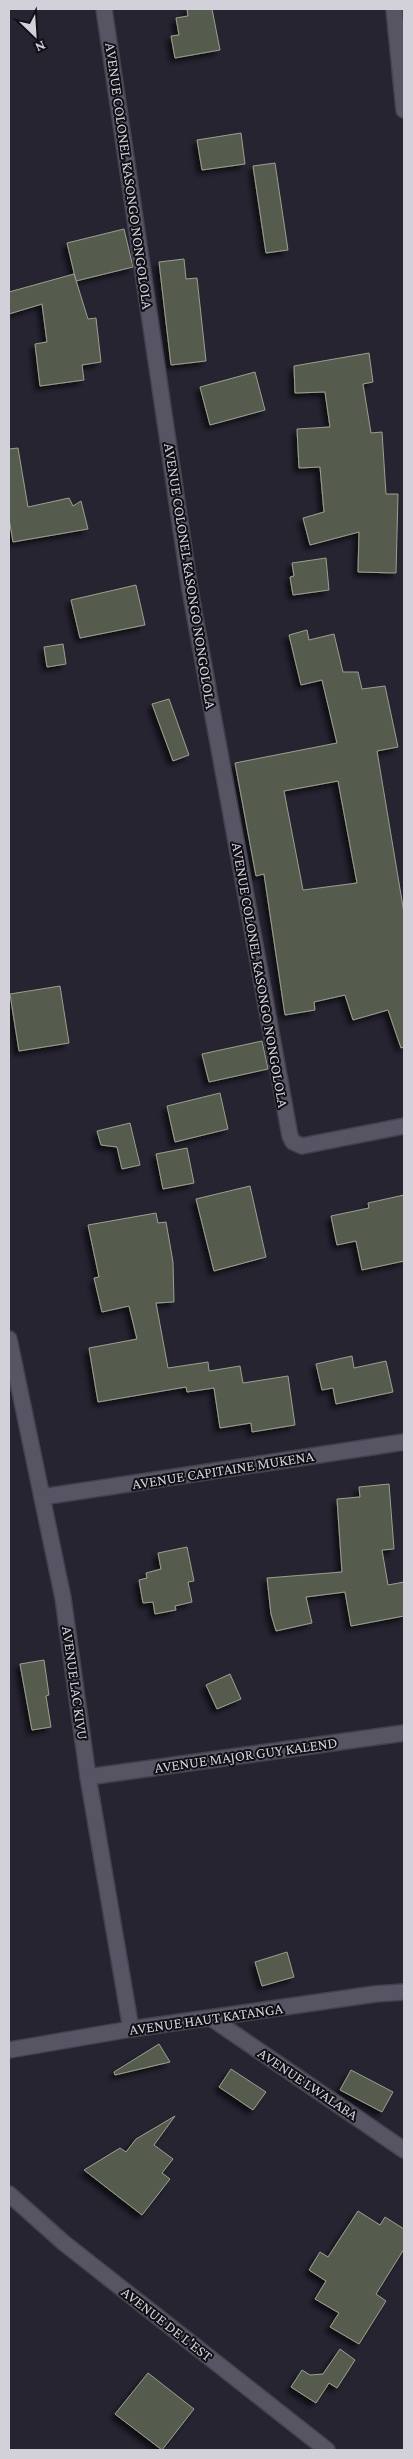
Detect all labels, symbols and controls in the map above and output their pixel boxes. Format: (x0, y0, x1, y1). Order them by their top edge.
north arrow (10, 10, 60, 60)
text: N (32, 38, 48, 56)
street label: AVENUE COLONEL KASONGO NONGOLOLA (102, 42, 156, 311)
street label: AVENUE COLONEL KASONGO NONGOLOLA (161, 442, 219, 711)
street label: AVENUE COLONEL KASONGO NONGOLOLA (229, 841, 291, 1109)
street label: AVENUE CAPITAINE MUKENA (131, 1448, 315, 1492)
street label: AVENUE LAC KIVU (59, 1625, 91, 1741)
street label: AVENUE MAJOR GUY KALEND (154, 1734, 339, 1777)
street label: AVENUE HAUT KATANGA (128, 2000, 284, 2038)
street label: AVENUE LWALABA (255, 2045, 361, 2124)
street label: AVENUE DE L'EST (118, 2284, 216, 2364)

